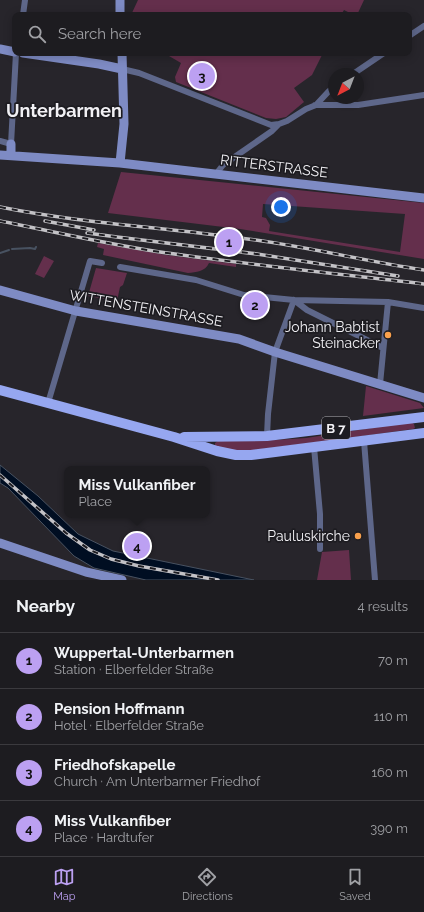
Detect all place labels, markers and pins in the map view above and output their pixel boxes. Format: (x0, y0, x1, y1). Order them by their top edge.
pin: 3 (189, 61, 215, 91)
pin: 1 (216, 227, 242, 257)
pin: 2 (242, 290, 268, 320)
place label: Johann Babtist Steinacker (285, 319, 380, 351)
marker: Johann Babtist Steinacker (383, 330, 393, 340)
place label: Pauluskirche (267, 528, 350, 544)
pin: 4 (124, 531, 150, 561)
marker: Pauluskirche (353, 531, 363, 541)

